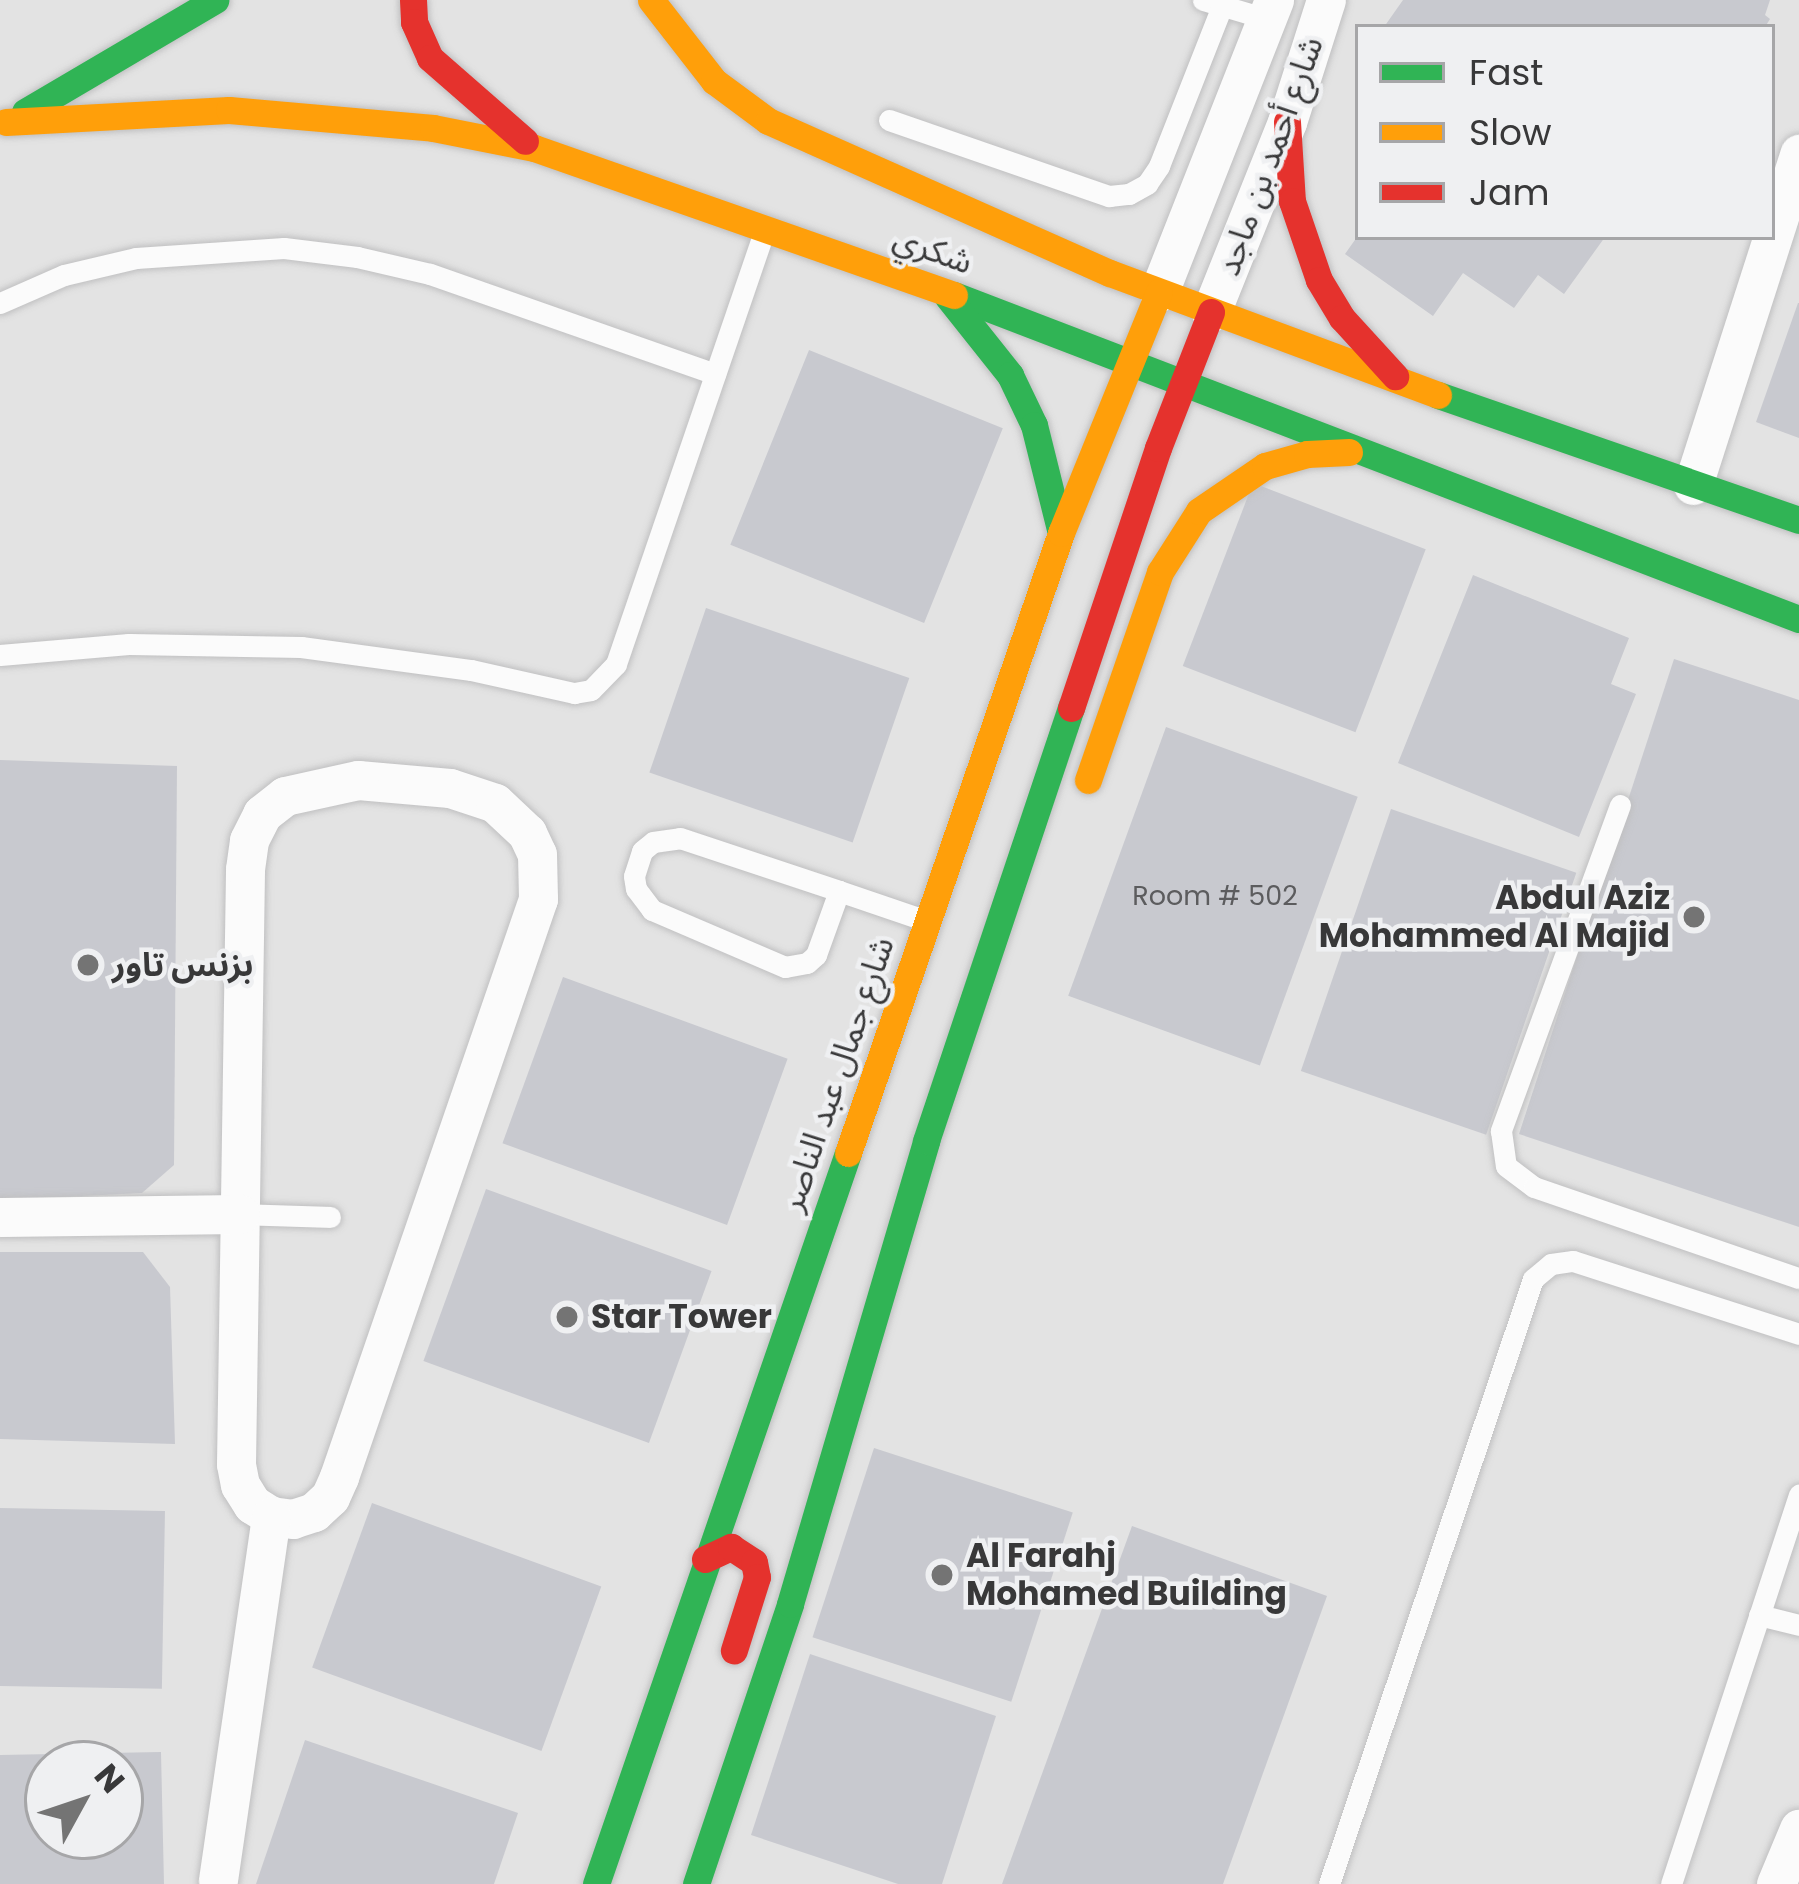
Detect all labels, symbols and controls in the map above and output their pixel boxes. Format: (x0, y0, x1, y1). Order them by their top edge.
legend (1355, 24, 1775, 240)
street label: شارع أحمد بن ماجد (1208, 31, 1332, 281)
text: Fast (1469, 47, 1543, 98)
text: Slow (1469, 107, 1552, 158)
text: Jam (1469, 167, 1550, 218)
street label: شكري (888, 218, 978, 282)
place label: Abdul Aziz Mohammed Al Majid (1319, 878, 1670, 956)
house number: Room # 502 (1132, 880, 1298, 912)
marker: Abdul Aziz Mohammed Al Majid (1681, 904, 1707, 930)
street label: شارع جمال عبد الناصر (771, 932, 903, 1216)
place label: بزنس تاور (112, 945, 254, 985)
marker: بزنس تاور (75, 952, 101, 978)
place label: Star Tower (591, 1297, 772, 1337)
marker: Star Tower (554, 1304, 580, 1330)
place label: Al Farahj Mohamed Building (966, 1536, 1287, 1614)
marker: Al Farahj Mohamed Building (929, 1562, 955, 1588)
north arrow (24, 1740, 144, 1860)
text: N (84, 1754, 136, 1803)

